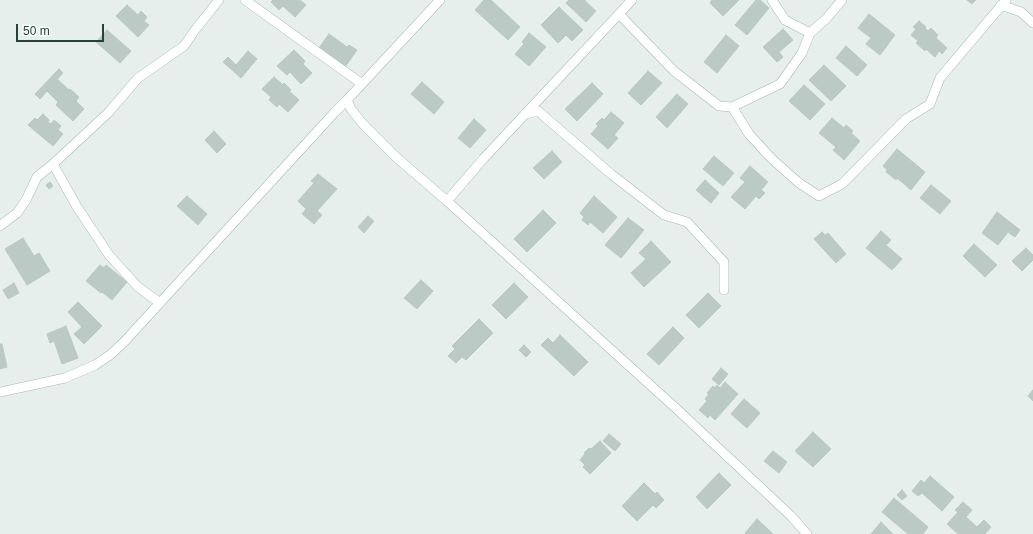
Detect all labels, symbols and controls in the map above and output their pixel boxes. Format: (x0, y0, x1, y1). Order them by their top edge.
scale bar (18, 16, 106, 42)
text: 50 m (23, 24, 50, 38)

